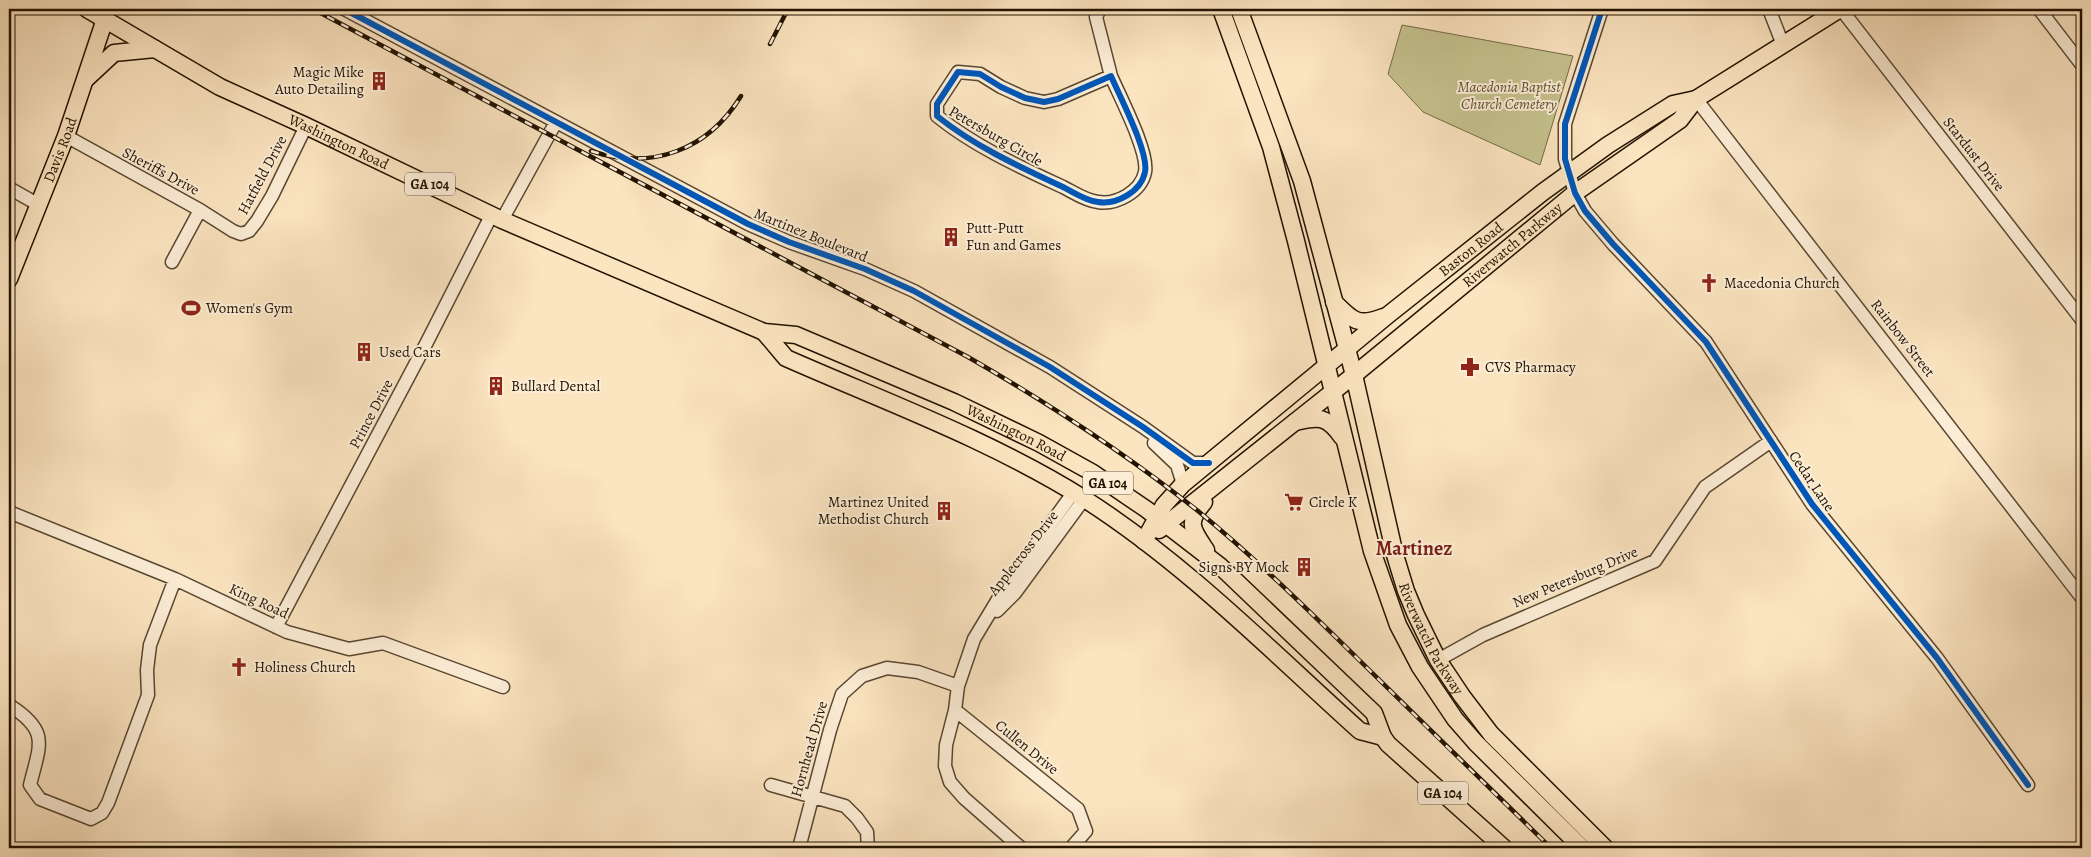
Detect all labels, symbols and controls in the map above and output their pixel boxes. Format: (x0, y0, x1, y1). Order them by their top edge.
place label: Magic Mike Auto Detailing (274, 62, 364, 99)
building icon: Magic Mike Auto Detailing (368, 70, 390, 92)
park label: Macedonia Baptist Church Cemetery (1458, 77, 1561, 114)
street label: Petersburg Circle (945, 101, 1047, 171)
street label: Washington Road (285, 109, 393, 175)
street label: Stardust Drive (1939, 113, 2010, 196)
street label: Davis Road (39, 114, 82, 185)
street label: Hatfield Drive (233, 132, 291, 218)
street label: Sheriffs Drive (119, 142, 203, 200)
road number: GA 104 (405, 172, 455, 195)
street label: Riverwatch Parkway (1458, 197, 1567, 292)
street label: Martinez Boulevard (751, 203, 872, 267)
street label: Baston Road (1435, 217, 1508, 281)
place label: Putt-Putt Fun and Games (966, 218, 1061, 255)
building icon: Putt-Putt Fun and Games (940, 226, 962, 248)
church icon: Macedonia Church (1698, 272, 1720, 294)
place label: Macedonia Church (1724, 273, 1840, 293)
street label: Rainbow Street (1866, 295, 1940, 381)
sports icon: Women's Gym (180, 297, 202, 319)
place label: Women's Gym (205, 298, 294, 318)
building icon: Used Cars (353, 341, 375, 363)
place label: Used Cars (379, 342, 441, 362)
pharmacy icon: CVS Pharmacy (1459, 356, 1481, 378)
place label: CVS Pharmacy (1485, 357, 1576, 377)
building icon: Bullard Dental (485, 375, 507, 397)
street label: Prince Drive (344, 376, 398, 452)
place label: Bullard Dental (511, 376, 600, 396)
street label: Washington Road (962, 399, 1070, 466)
street label: Cedar Lane (1784, 447, 1840, 515)
road number: GA 104 (1083, 472, 1133, 494)
supermarket icon: Circle K (1283, 491, 1305, 513)
place label: Martinez United Methodist Church (818, 492, 930, 529)
place label: Circle K (1309, 492, 1358, 512)
building icon: Martinez United Methodist Church (933, 500, 955, 522)
street label: Applecross Drive (983, 506, 1063, 600)
district label: Martinez (1376, 535, 1452, 562)
street label: New Petersburg Drive (1509, 541, 1641, 612)
building icon: Signs BY Mock (1293, 556, 1315, 578)
place label: Signs BY Mock (1199, 557, 1290, 577)
street label: King Road (226, 578, 293, 624)
street label: Riverwatch Parkway (1394, 580, 1468, 699)
church icon: Holiness Church (228, 656, 250, 678)
place label: Holiness Church (254, 657, 356, 677)
street label: Hornhead Drive (786, 698, 832, 799)
street label: Cullen Drive (991, 715, 1063, 779)
road number: GA 104 (1418, 781, 1468, 804)

